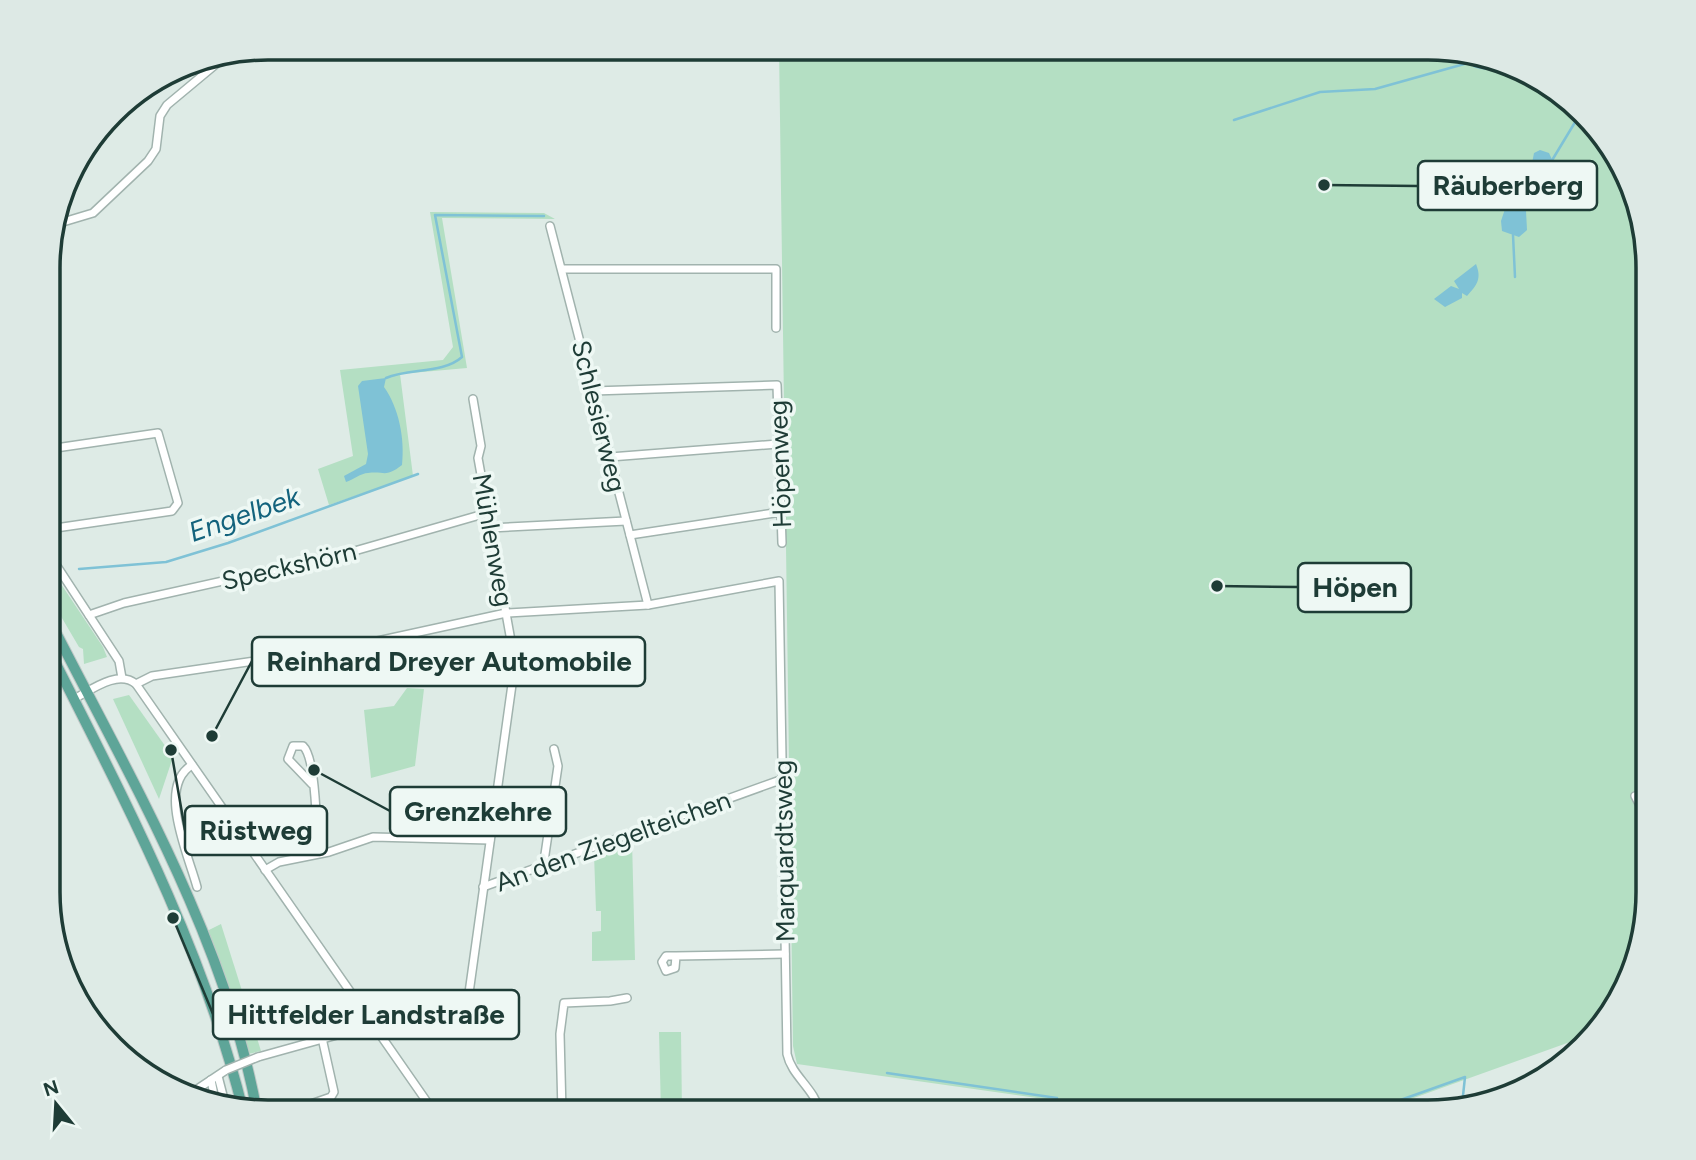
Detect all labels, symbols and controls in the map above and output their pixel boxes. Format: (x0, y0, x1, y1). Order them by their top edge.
callout: Räuberberg (1418, 161, 1597, 210)
text: Räuberberg (1432, 168, 1584, 202)
street label: Schlesierweg (565, 337, 633, 495)
street label: Höpenweg (762, 399, 798, 529)
street label: Mühlenweg (466, 471, 520, 609)
water label: Engelbek (184, 479, 305, 549)
street label: Speckshörn (219, 535, 359, 597)
callout: Höpen (1298, 563, 1411, 612)
text: Höpen (1312, 570, 1398, 604)
callout: Reinhard Dreyer Automobile (252, 637, 645, 686)
text: Reinhard Dreyer Automobile (266, 644, 632, 678)
street label: Marquardtsweg (766, 760, 802, 942)
street label: An den Ziegelteichen (491, 784, 735, 898)
callout: Grenzkehre (390, 787, 566, 836)
text: Grenzkehre (404, 794, 552, 828)
callout: Rüstweg (185, 806, 327, 855)
text: Rüstweg (199, 813, 313, 847)
callout: Hittfelder Landstraße (213, 990, 519, 1039)
text: Hittfelder Landstraße (227, 997, 505, 1031)
north arrow (21, 1069, 91, 1139)
text: N (40, 1075, 61, 1102)

